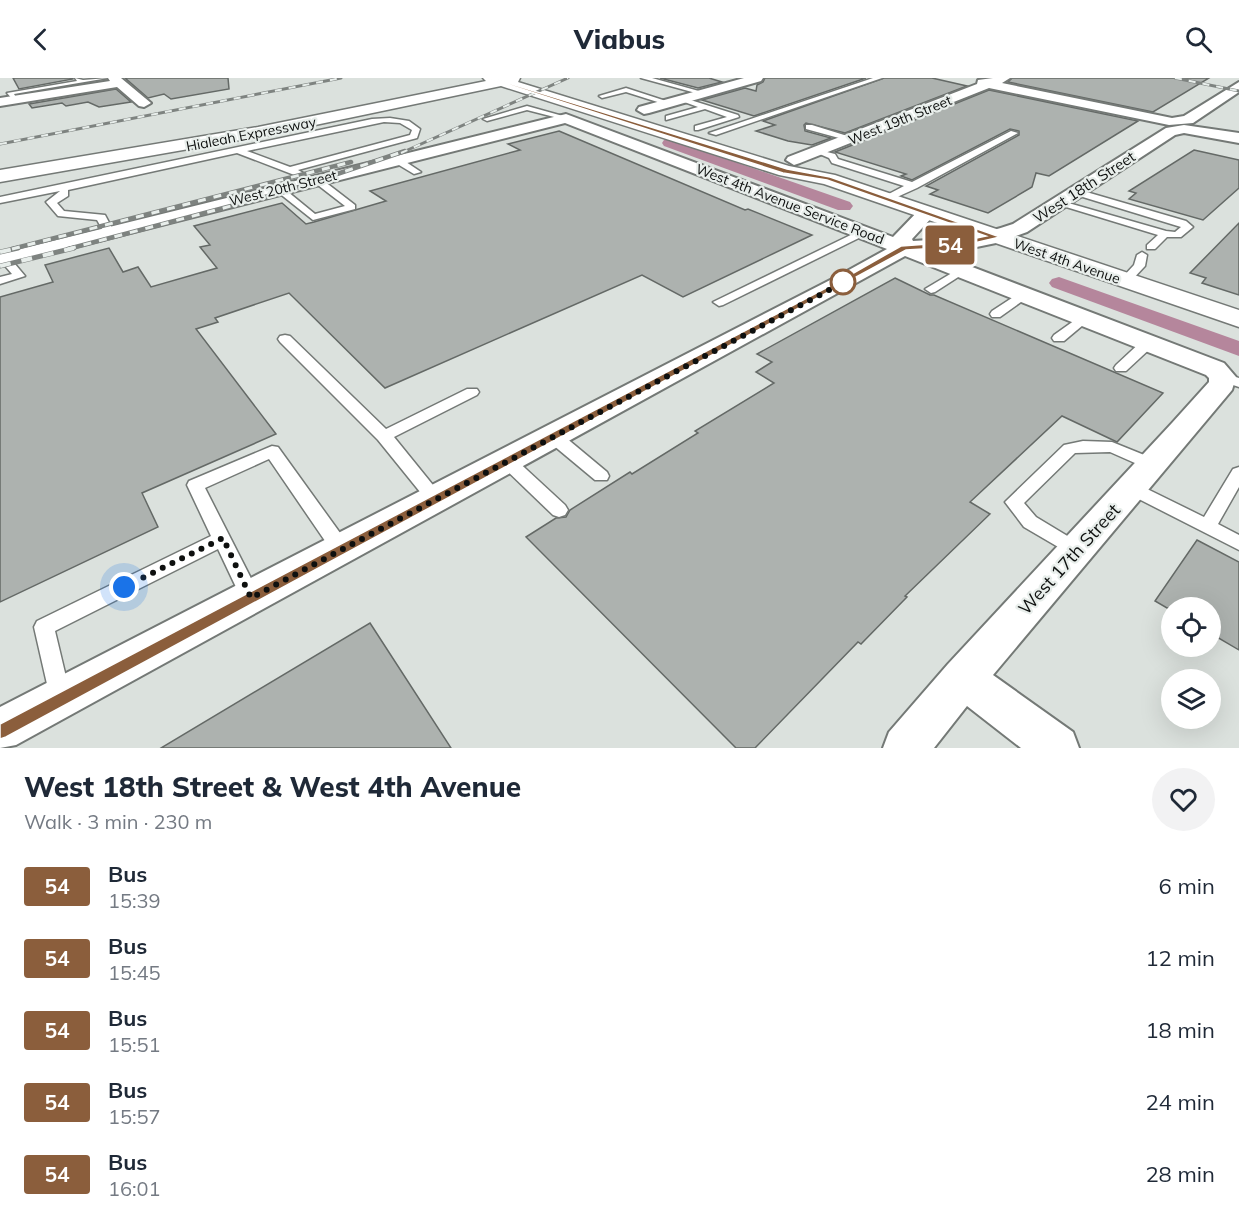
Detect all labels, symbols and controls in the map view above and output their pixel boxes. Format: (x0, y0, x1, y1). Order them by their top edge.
text: Viabus (574, 22, 665, 56)
icon: back (24, 23, 57, 56)
icon: search (1182, 23, 1215, 56)
street label: West 19th Street (846, 91, 954, 149)
street label: Hialeah Expressway (185, 112, 318, 155)
street label: West 18th Street (1029, 147, 1139, 227)
street label: West 4th Avenue Service Road (693, 160, 887, 248)
street label: West 20th Street (227, 166, 339, 210)
line badge: 54 (923, 226, 977, 264)
text: 54 (937, 232, 963, 258)
street label: West 4th Avenue (1011, 234, 1123, 288)
unlabelled marker (830, 269, 856, 295)
street label: West 17th Street (1013, 499, 1125, 619)
your location (109, 572, 139, 602)
map controls (1161, 597, 1221, 729)
button: locate (1161, 597, 1221, 657)
button: layers (1161, 669, 1221, 729)
button: heart (1152, 768, 1215, 831)
text: West 18th Street & West 4th Avenue (24, 769, 521, 804)
text: Walk · 3 min · 230 m (24, 809, 212, 834)
text: Bus (108, 860, 147, 888)
text: 6 min (1159, 872, 1215, 900)
text: 54 (44, 873, 70, 899)
text: 15:39 (108, 888, 161, 913)
text: Bus (108, 932, 147, 960)
text: 12 min (1145, 944, 1215, 972)
text: 54 (44, 945, 70, 971)
text: 15:45 (108, 960, 161, 985)
text: Bus (108, 1004, 147, 1032)
text: 18 min (1145, 1016, 1215, 1044)
text: 54 (44, 1017, 70, 1043)
text: 15:51 (108, 1032, 161, 1057)
text: Bus (108, 1076, 147, 1104)
text: 24 min (1145, 1088, 1215, 1116)
text: 54 (44, 1089, 70, 1115)
text: 15:57 (108, 1104, 161, 1129)
text: Bus (108, 1148, 147, 1176)
text: 28 min (1145, 1160, 1215, 1188)
text: 54 (44, 1161, 70, 1187)
text: 16:01 (108, 1176, 161, 1201)

